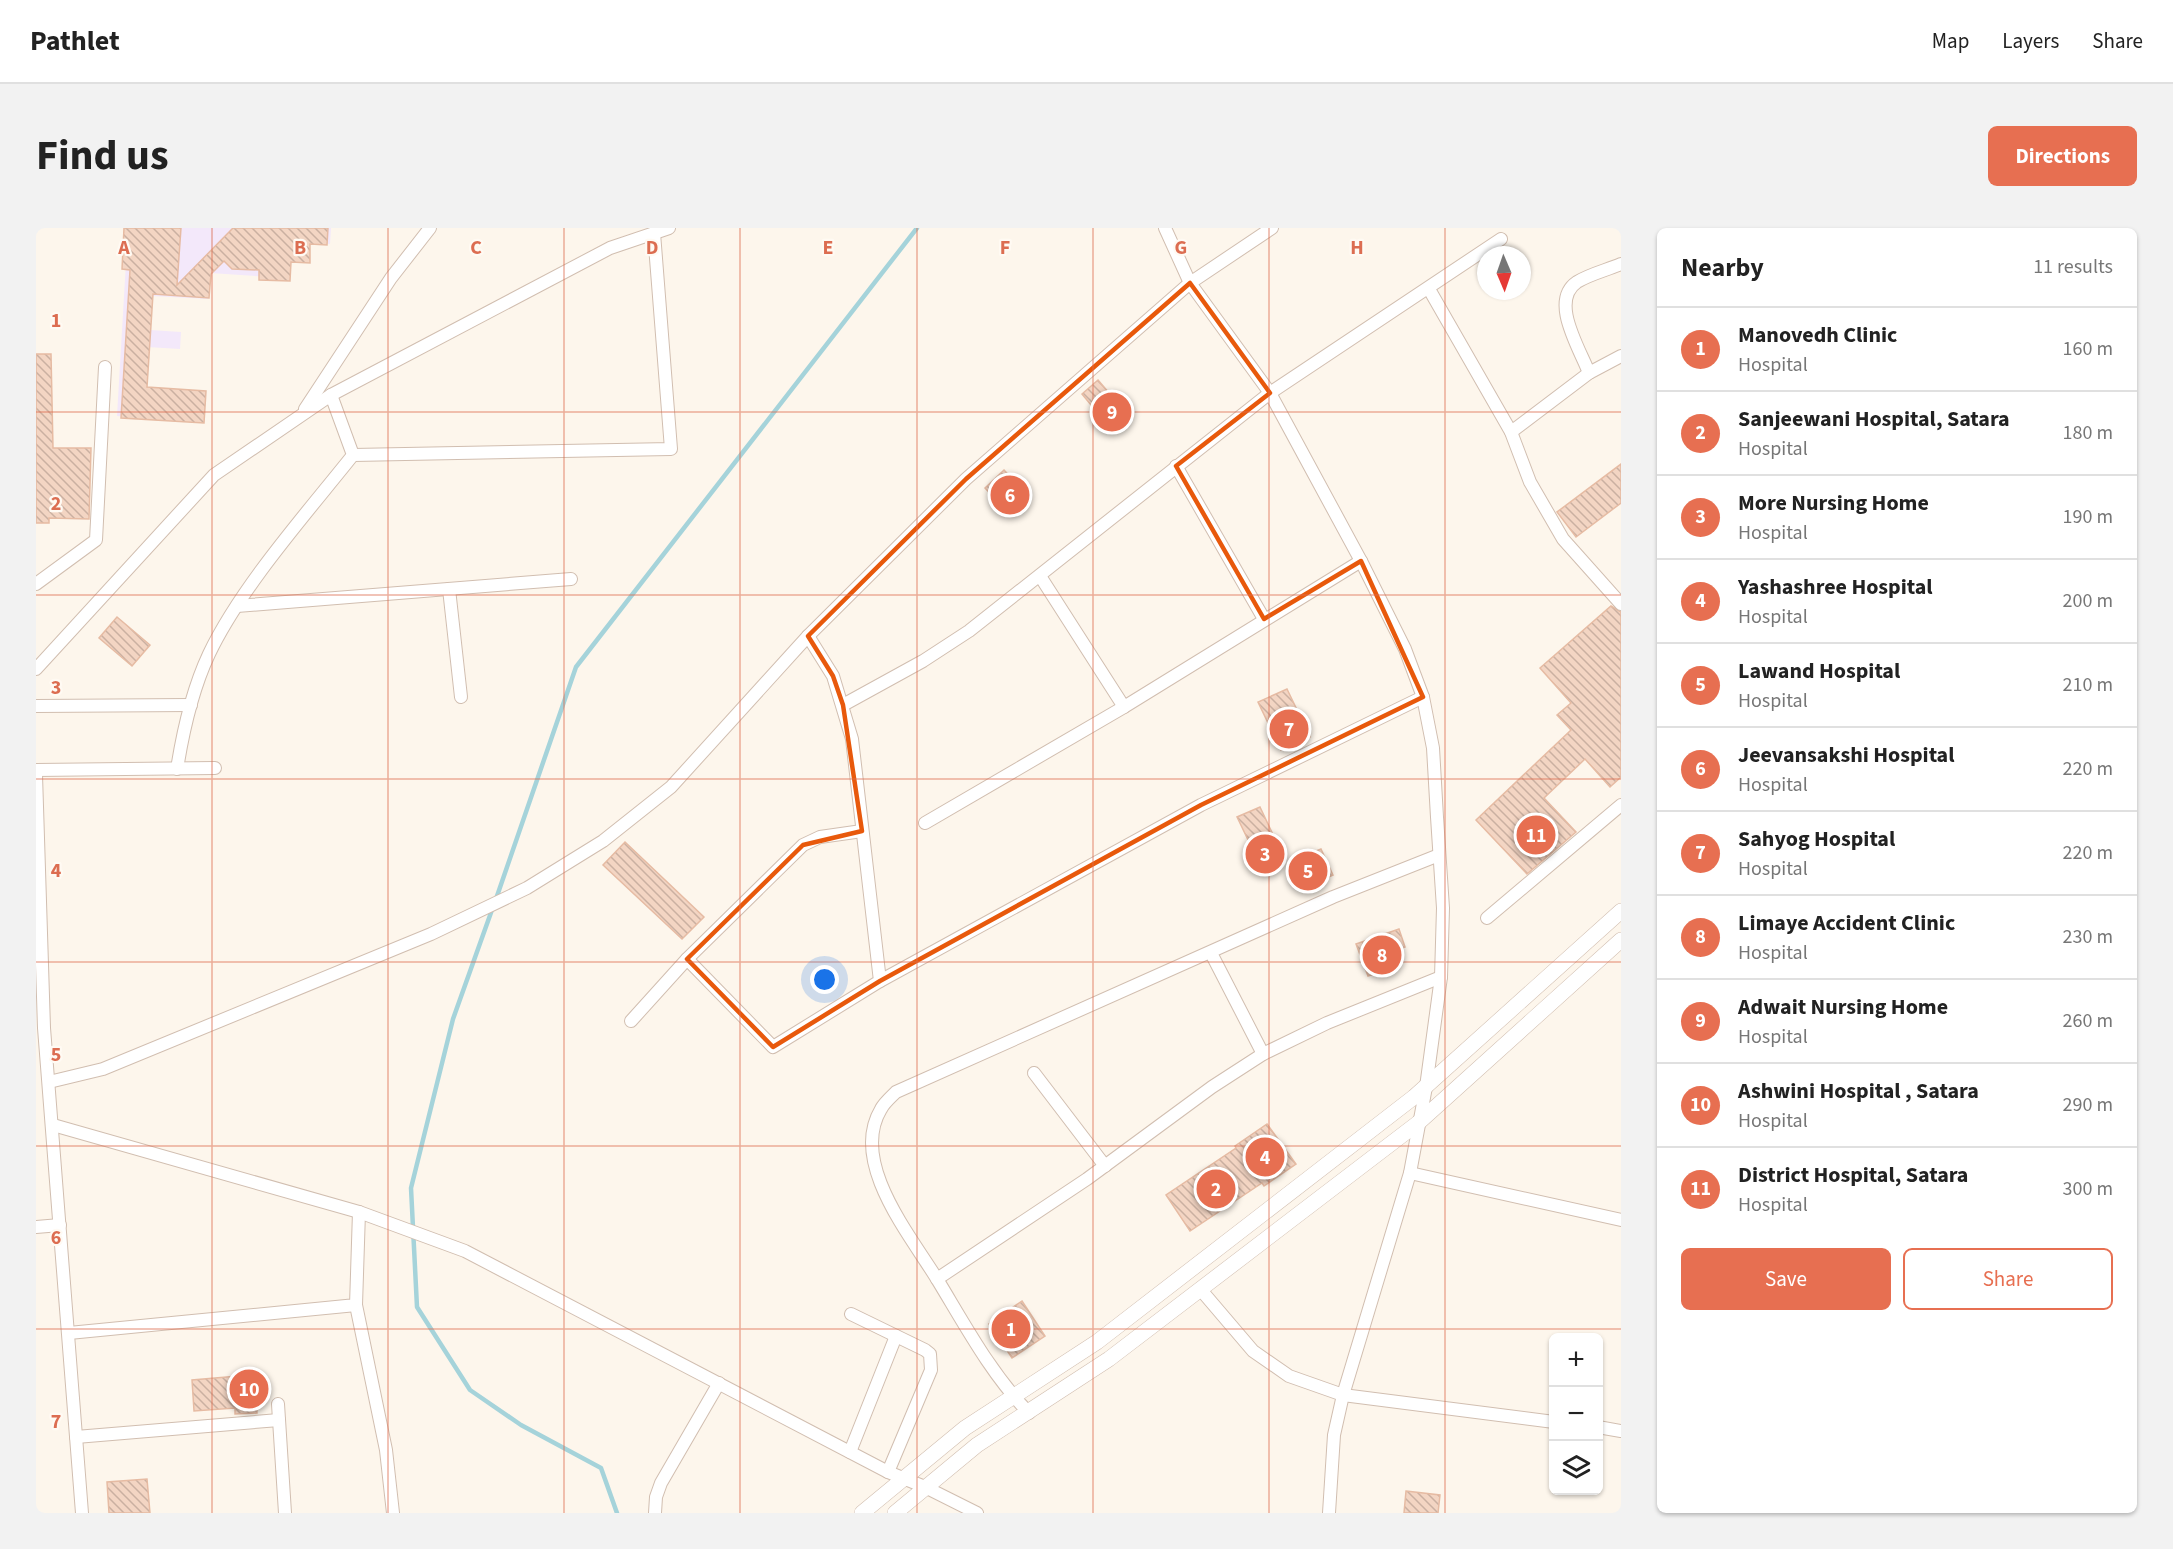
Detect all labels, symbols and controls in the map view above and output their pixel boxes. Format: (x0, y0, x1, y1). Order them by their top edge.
text: Pathlet (30, 21, 120, 61)
text: Map (1932, 26, 1969, 56)
text: Layers (2002, 26, 2059, 56)
text: Share (2092, 26, 2143, 56)
text: Find us (36, 126, 169, 186)
button: Directions (1988, 126, 2137, 186)
text: A (117, 234, 130, 262)
text: B (294, 234, 306, 262)
text: C (470, 234, 482, 262)
text: D (646, 234, 658, 262)
text: E (823, 234, 833, 262)
text: F (1000, 234, 1010, 262)
text: G (1175, 234, 1187, 262)
text: H (1350, 234, 1364, 262)
north arrow (1477, 246, 1531, 300)
text: Nearby (1681, 249, 1764, 286)
text: 11 results (2033, 253, 2113, 281)
text: 1 (51, 307, 61, 335)
text: Manovedh Clinic (1738, 319, 1897, 351)
text: 1 (1695, 335, 1706, 363)
text: 160 m (2063, 335, 2113, 363)
text: Hospital (1738, 351, 1808, 379)
pin: 9 (1092, 390, 1132, 435)
text: Sanjeewani Hospital, Satara (1738, 403, 2010, 435)
text: 2 (1695, 419, 1706, 447)
text: 180 m (2063, 419, 2113, 447)
text: Hospital (1738, 435, 1808, 463)
pin: 6 (990, 472, 1030, 518)
text: More Nursing Home (1738, 487, 1929, 519)
text: 2 (51, 490, 61, 518)
text: 3 (1695, 503, 1706, 531)
text: 190 m (2063, 503, 2113, 531)
text: Hospital (1738, 519, 1808, 547)
text: Yashashree Hospital (1738, 571, 1933, 603)
text: 4 (1695, 587, 1706, 615)
text: 200 m (2063, 587, 2113, 615)
text: Hospital (1738, 603, 1808, 631)
text: Lawand Hospital (1738, 655, 1900, 687)
text: 5 (1695, 671, 1706, 699)
text: 210 m (2063, 671, 2113, 699)
text: 3 (51, 674, 61, 702)
text: Hospital (1738, 687, 1808, 715)
pin: 7 (1270, 706, 1308, 752)
text: Jeevansakshi Hospital (1738, 739, 1955, 771)
text: 6 (1695, 755, 1706, 783)
text: 220 m (2063, 755, 2113, 783)
text: Hospital (1738, 771, 1808, 799)
pin: 11 (1516, 812, 1556, 858)
text: Sahyog Hospital (1738, 823, 1895, 855)
pin: 3 (1246, 832, 1284, 876)
text: 7 (1695, 839, 1706, 867)
text: 220 m (2063, 839, 2113, 867)
pin: 5 (1288, 848, 1328, 894)
text: Hospital (1738, 855, 1808, 883)
text: 4 (51, 857, 62, 885)
text: Limaye Accident Clinic (1738, 907, 1955, 939)
text: 8 (1695, 923, 1706, 951)
text: 230 m (2063, 923, 2113, 951)
pin: 8 (1362, 932, 1402, 978)
text: Hospital (1738, 939, 1808, 967)
your location (810, 965, 839, 994)
text: Adwait Nursing Home (1738, 991, 1948, 1023)
text: 9 (1695, 1007, 1706, 1035)
text: 260 m (2063, 1007, 2113, 1035)
text: Hospital (1738, 1023, 1808, 1051)
text: 5 (51, 1041, 61, 1069)
text: Ashwini Hospital , Satara (1738, 1075, 1979, 1107)
text: 10 (1690, 1091, 1711, 1119)
text: 290 m (2063, 1091, 2113, 1119)
text: Hospital (1738, 1107, 1808, 1135)
pin: 4 (1246, 1134, 1284, 1180)
text: District Hospital, Satara (1738, 1159, 1968, 1191)
pin: 2 (1196, 1166, 1236, 1212)
text: 11 (1690, 1175, 1711, 1203)
text: 300 m (2063, 1175, 2113, 1203)
text: Hospital (1738, 1191, 1808, 1219)
text: 6 (51, 1224, 61, 1252)
button: Save (1681, 1248, 1891, 1310)
button: Share (1903, 1248, 2113, 1310)
pin: 1 (992, 1306, 1030, 1352)
map controls (1549, 1333, 1603, 1495)
button: + (1549, 1333, 1603, 1387)
pin: 10 (230, 1366, 268, 1412)
button: − (1549, 1387, 1603, 1441)
text: 7 (51, 1408, 61, 1436)
button: layers (1549, 1441, 1603, 1495)

